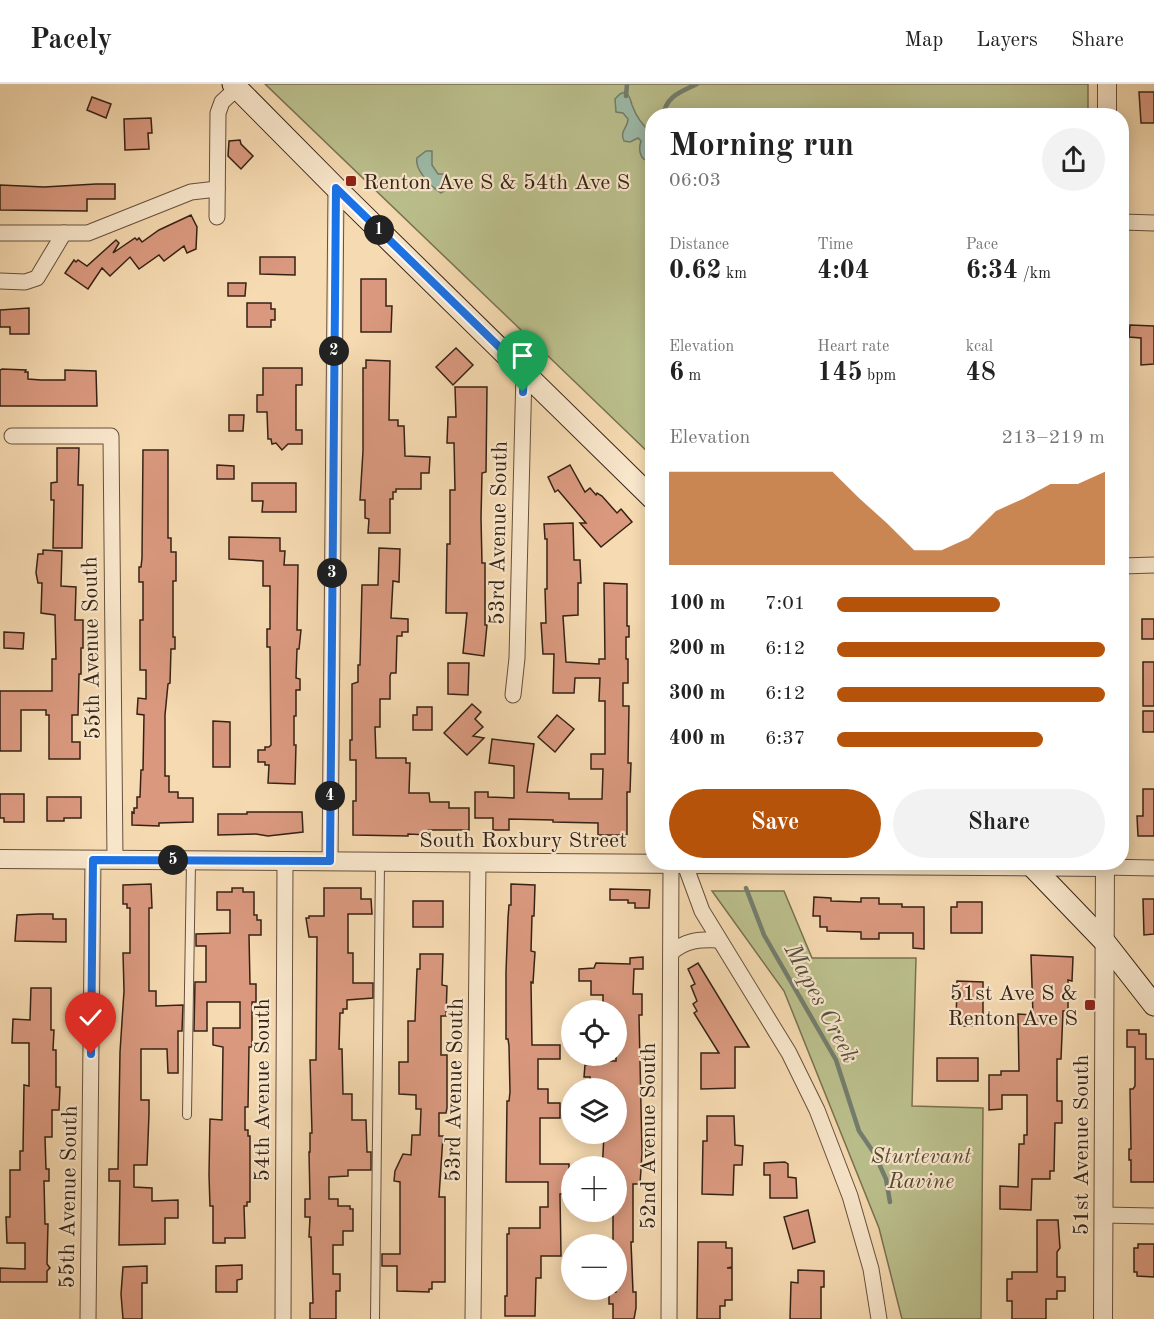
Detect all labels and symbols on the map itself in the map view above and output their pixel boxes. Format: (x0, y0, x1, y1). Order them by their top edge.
place label: Renton Ave S & 54th Ave S (363, 172, 630, 194)
marker: Renton Ave S & 54th Ave S (344, 174, 358, 188)
pin: 1 (364, 215, 394, 245)
pin (497, 330, 548, 392)
pin: 2 (319, 336, 349, 366)
street label: 53rd Avenue South (486, 441, 512, 625)
street label: 55th Avenue South (79, 556, 105, 740)
pin: 3 (317, 558, 347, 588)
pin: 4 (315, 781, 345, 811)
street label: South Roxbury Street (419, 830, 627, 852)
pin: 5 (158, 845, 188, 875)
water label: Mapes Creek (778, 939, 862, 1068)
place label: 51st Ave S & Renton Ave S (948, 983, 1078, 1030)
pin (65, 992, 116, 1054)
street label: 54th Avenue South (252, 998, 274, 1182)
street label: 53rd Avenue South (442, 998, 468, 1182)
marker: 51st Ave S & Renton Ave S (1083, 998, 1097, 1012)
street label: 52nd Avenue South (638, 1042, 660, 1230)
street label: 51st Avenue South (1071, 1055, 1093, 1235)
street label: 55th Avenue South (56, 1105, 82, 1289)
park label: Sturtevant Ravine (871, 1146, 972, 1193)

